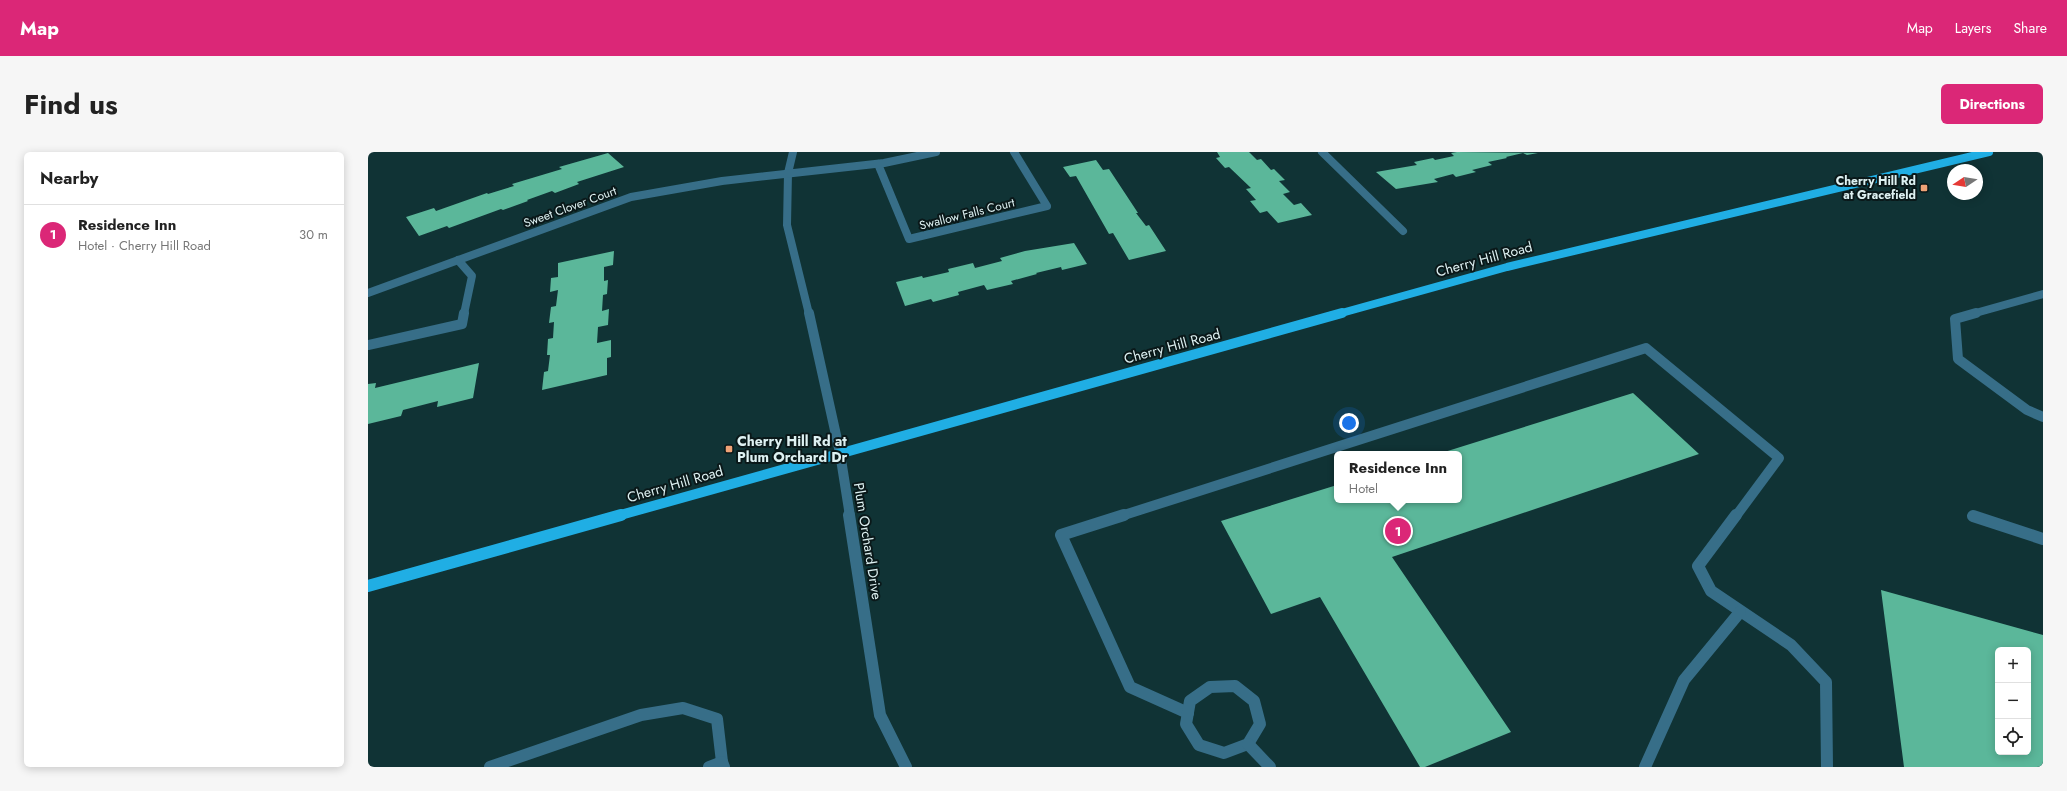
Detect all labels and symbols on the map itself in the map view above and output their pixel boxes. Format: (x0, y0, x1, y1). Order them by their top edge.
north arrow (1947, 164, 1983, 200)
place label: Cherry Hill Rd at Gracefield (1836, 172, 1916, 204)
street label: Sweet Clover Court (521, 182, 619, 232)
marker: Cherry Hill Rd at Gracefield (1919, 183, 1929, 193)
street label: Swallow Falls Court (917, 193, 1017, 235)
street label: Cherry Hill Road (1434, 237, 1534, 281)
street label: Cherry Hill Road (1122, 324, 1222, 368)
your location (1339, 413, 1359, 433)
place label: Cherry Hill Rd at Plum Orchard Dr (737, 431, 848, 467)
marker: Cherry Hill Rd at Plum Orchard Dr (724, 444, 734, 454)
street label: Cherry Hill Road (625, 461, 725, 507)
street label: Plum Orchard Drive (849, 481, 887, 601)
pin: 1 (1385, 516, 1411, 546)

